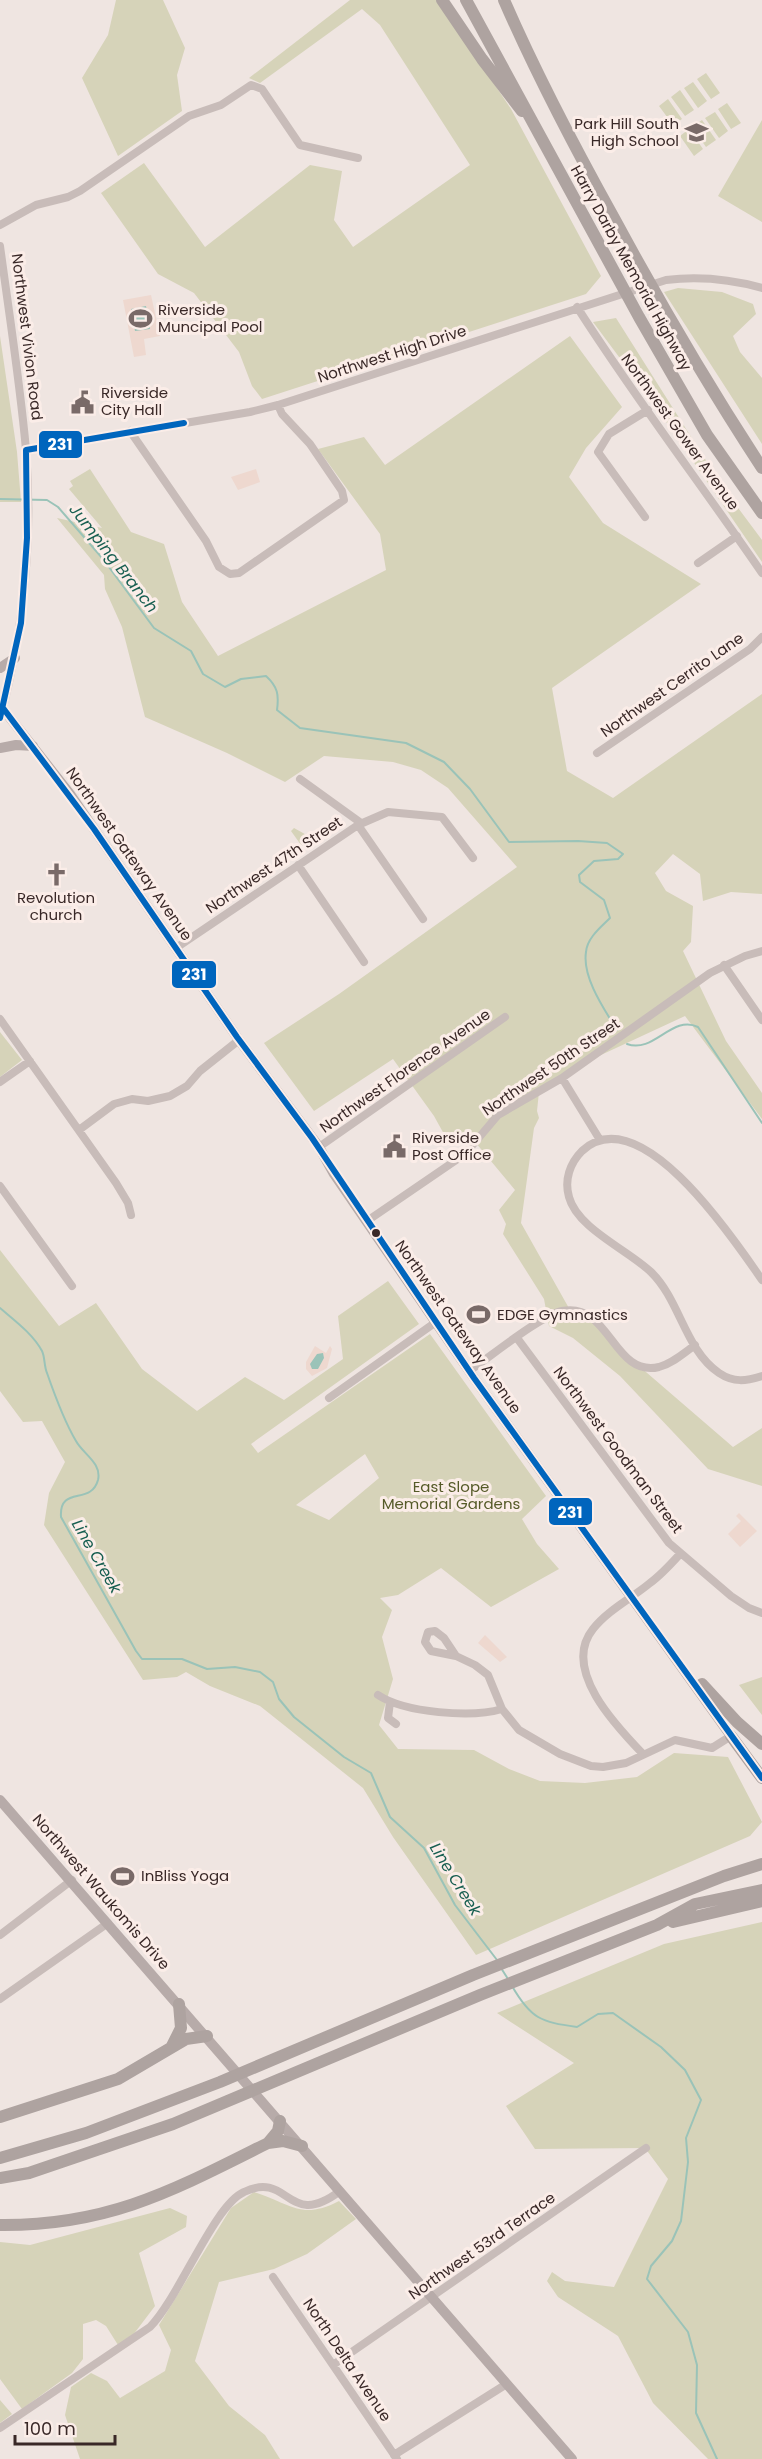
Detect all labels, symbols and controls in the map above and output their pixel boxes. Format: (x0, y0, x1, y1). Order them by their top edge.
place label: Park Hill South High School (574, 113, 679, 151)
school or university icon: Park Hill South High School (684, 120, 710, 146)
street label: Harry Darby Memorial Highway (566, 161, 697, 375)
street label: Northwest Vivion Road (7, 252, 48, 422)
place label: Riverside Muncipal Pool (158, 299, 262, 337)
sports icon: Riverside Muncipal Pool (127, 306, 153, 332)
street label: Northwest High Drive (315, 320, 469, 387)
street label: Northwest Gower Avenue (617, 349, 744, 514)
place label: Riverside City Hall (101, 382, 168, 420)
public building icon: Riverside City Hall (70, 389, 96, 415)
line badge: 231 (38, 430, 83, 459)
text: 231 (48, 433, 72, 456)
water label: Jumping Branch (64, 499, 163, 618)
street label: Northwest Cerrito Lane (596, 627, 747, 742)
street label: Northwest Gateway Avenue (61, 763, 198, 945)
street label: Northwest 47th Street (201, 811, 346, 918)
church icon: Revolution church (43, 861, 69, 887)
place label: Revolution church (17, 887, 95, 925)
line badge: 231 (171, 960, 217, 989)
text: 231 (182, 963, 206, 986)
street label: Northwest Florence Avenue (315, 1004, 494, 1138)
street label: Northwest 50th Street (478, 1013, 624, 1120)
place label: Riverside Post Office (412, 1127, 491, 1165)
public building icon: Riverside Post Office (381, 1134, 407, 1160)
unlabelled marker (370, 1227, 382, 1239)
street label: Northwest Gateway Avenue (390, 1236, 527, 1418)
sports icon: EDGE Gymnastics (466, 1302, 492, 1328)
place label: EDGE Gymnastics (497, 1304, 628, 1325)
street label: Northwest Goodman Street (549, 1362, 688, 1537)
park label: East Slope Memorial Gardens (382, 1476, 520, 1514)
line badge: 231 (548, 1497, 593, 1526)
text: 231 (558, 1501, 582, 1524)
water label: Line Creek (66, 1515, 127, 1598)
street label: Northwest Waukomis Drive (28, 1809, 175, 1974)
water label: Line Creek (424, 1838, 488, 1921)
sports icon: InBliss Yoga (110, 1863, 136, 1889)
place label: InBliss Yoga (141, 1865, 229, 1886)
street label: Northwest 53rd Terrace (404, 2187, 559, 2304)
street label: North Delta Avenue (298, 2294, 396, 2425)
scale bar (15, 2408, 116, 2446)
text: 100 m (24, 2416, 76, 2441)

